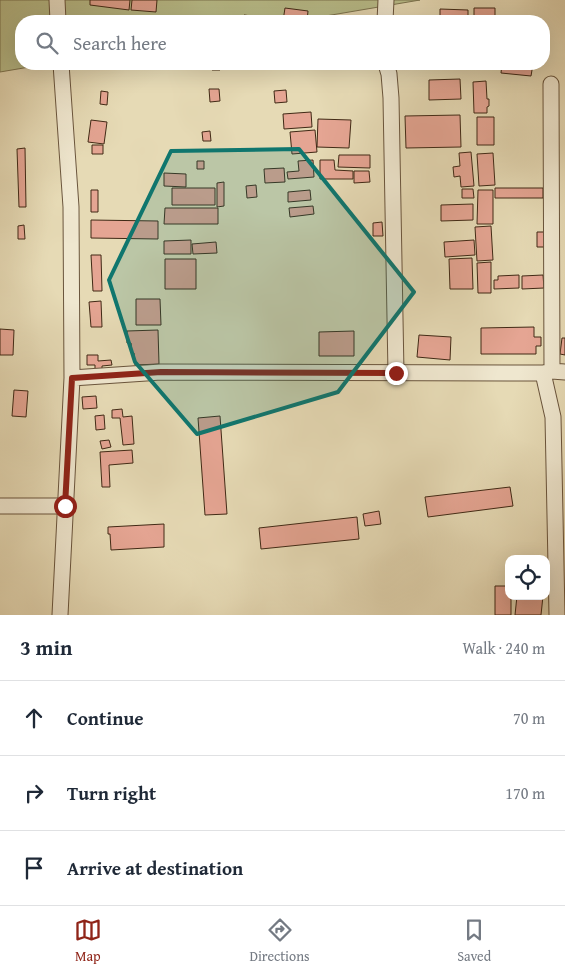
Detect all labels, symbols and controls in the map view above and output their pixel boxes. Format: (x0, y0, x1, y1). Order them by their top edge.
search box (15, 15, 550, 70)
icon: search (33, 29, 61, 57)
text: Search here (73, 29, 167, 57)
route end (385, 362, 408, 385)
route start (54, 495, 77, 518)
map controls (505, 555, 550, 600)
button: locate (505, 555, 550, 600)
text: 3 min (20, 632, 72, 663)
text: Walk · 240 m (462, 636, 545, 660)
icon: ahead (20, 704, 48, 732)
text: Continue (67, 704, 144, 732)
text: 70 m (513, 706, 545, 730)
icon: right (20, 779, 48, 807)
text: Turn right (67, 779, 156, 807)
text: 170 m (505, 781, 545, 805)
icon: arrive (20, 854, 48, 882)
text: Arrive at destination (67, 854, 243, 882)
tab: Map (74, 916, 102, 966)
tab: Directions (249, 916, 310, 966)
tab: Saved (457, 916, 491, 966)

